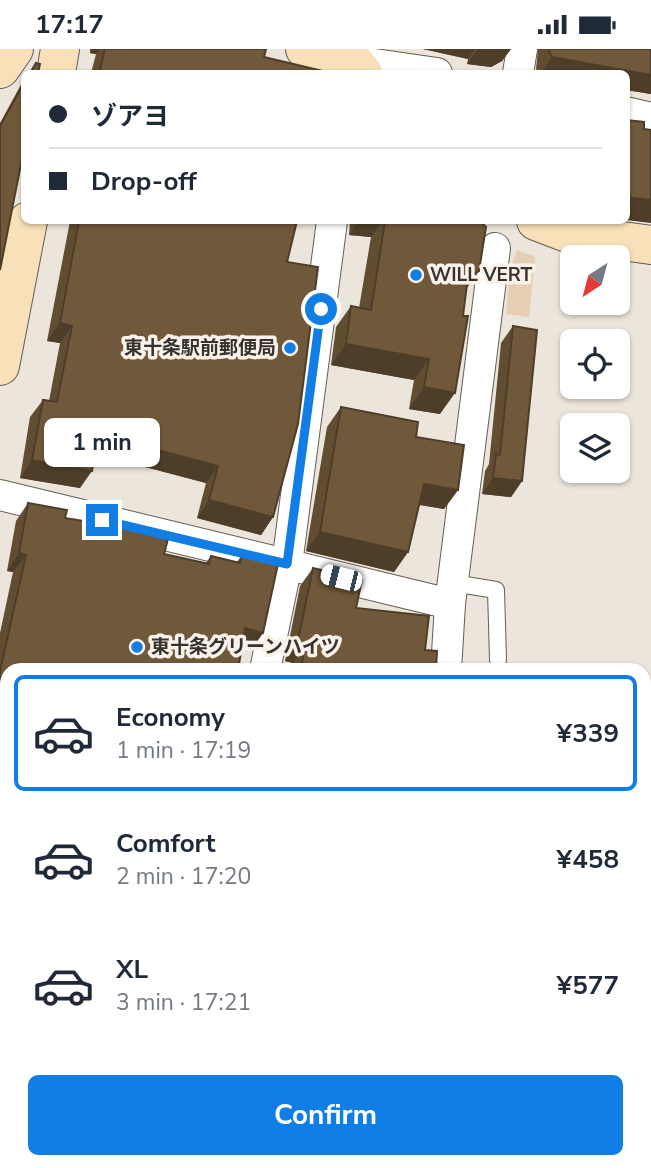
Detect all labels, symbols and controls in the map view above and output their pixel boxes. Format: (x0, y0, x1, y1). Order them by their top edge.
text: 17:17 (35, 7, 104, 42)
text: ゾアヨ (91, 99, 169, 134)
text: Drop-off (91, 164, 197, 199)
north arrow (560, 245, 630, 315)
map controls (560, 245, 630, 483)
place label: WILL VERT (430, 262, 533, 288)
marker: WILL VERT (408, 267, 424, 283)
route start (305, 293, 337, 325)
button: locate (560, 329, 630, 399)
place label: 東十条駅前郵便局 (124, 335, 276, 361)
marker: 東十条駅前郵便局 (282, 340, 298, 356)
button: layers (560, 413, 630, 483)
callout: 1 min (44, 419, 160, 468)
text: 1 min (72, 427, 132, 458)
route end (86, 504, 118, 536)
car (319, 563, 364, 593)
place label: 東十条グリーンハイツ (151, 634, 340, 660)
marker: 東十条グリーンハイツ (129, 639, 145, 655)
text: Economy (116, 700, 225, 735)
icon: car (32, 702, 95, 765)
text: ¥339 (557, 716, 619, 751)
text: 1 min · 17:19 (116, 735, 251, 766)
text: Comfort (116, 826, 216, 861)
icon: car (32, 828, 95, 891)
text: ¥458 (557, 842, 619, 877)
text: 2 min · 17:20 (116, 861, 251, 892)
text: XL (116, 952, 148, 987)
icon: car (32, 954, 95, 1017)
text: ¥577 (557, 968, 619, 1003)
text: 3 min · 17:21 (116, 987, 251, 1018)
button: Confirm (28, 1075, 623, 1155)

